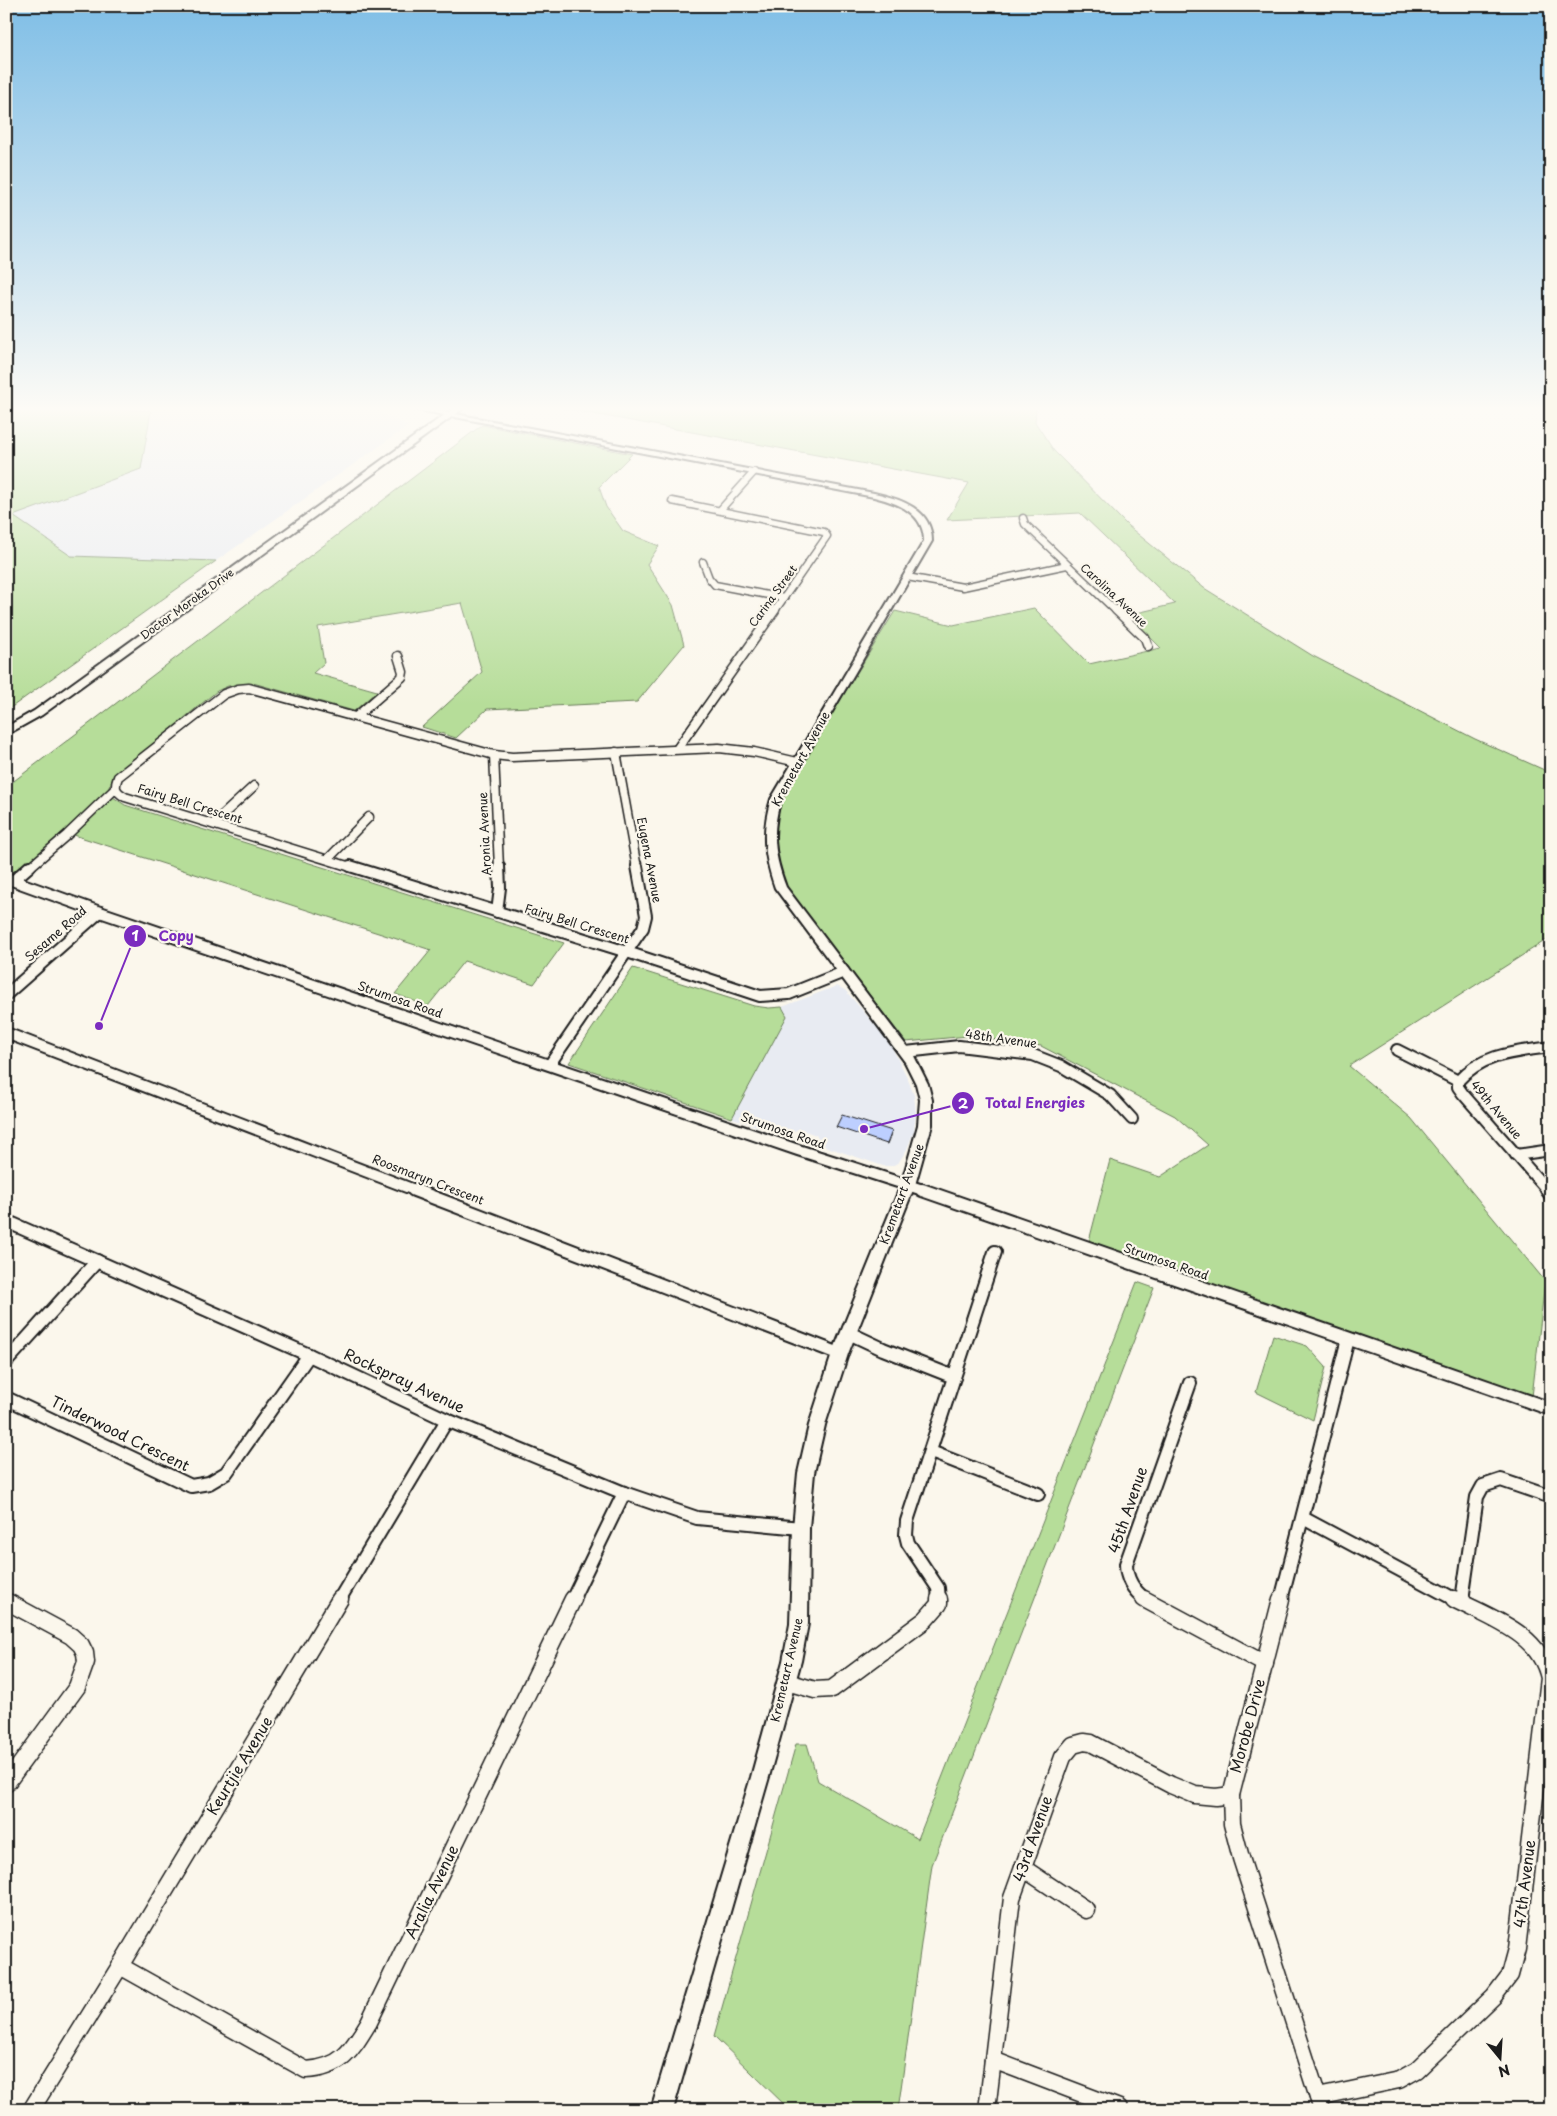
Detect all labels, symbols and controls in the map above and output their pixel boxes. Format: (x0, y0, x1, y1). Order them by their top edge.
street label: Carolina Avenue (1077, 559, 1152, 630)
street label: Carina Street (744, 561, 801, 630)
street label: Doctor Moroka Drive (136, 564, 237, 644)
street label: Kremetart Avenue (767, 707, 834, 809)
street label: Fairy Bell Crescent (136, 779, 245, 828)
street label: Aronia Avenue (473, 791, 495, 876)
street label: Eugena Avenue (633, 815, 667, 905)
street label: Fairy Bell Crescent (523, 899, 632, 948)
street label: Sesame Road (20, 901, 90, 965)
callout: Copy (123, 921, 203, 950)
text: 1 (131, 923, 139, 946)
text: Copy (158, 925, 194, 946)
street label: Strumosa Road (355, 976, 445, 1022)
street label: 48th Avenue (964, 1024, 1039, 1052)
street label: 49th Avenue (1467, 1076, 1527, 1143)
callout: Total Energies (950, 1089, 1095, 1118)
text: 2 (958, 1091, 969, 1114)
text: Total Energies (985, 1092, 1085, 1113)
street label: Strumosa Road (738, 1107, 828, 1153)
street label: Kremetart Avenue (874, 1140, 928, 1247)
street label: Roosmaryn Crescent (370, 1149, 487, 1209)
street label: Strumosa Road (1121, 1238, 1211, 1284)
street label: Rockspray Avenue (341, 1342, 469, 1418)
street label: Tinderwood Crescent (47, 1389, 194, 1476)
street label: 45th Avenue (1101, 1463, 1152, 1556)
street label: Kremetart Avenue (765, 1616, 807, 1724)
street label: Morobe Drive (1223, 1676, 1270, 1775)
street label: Keurtjie Avenue (200, 1711, 277, 1819)
street label: 43rd Avenue (1006, 1792, 1057, 1885)
street label: 47th Avenue (1507, 1838, 1540, 1929)
street label: Aralia Avenue (398, 1841, 463, 1942)
north arrow (1474, 2034, 1524, 2084)
text: N (1496, 2059, 1513, 2083)

